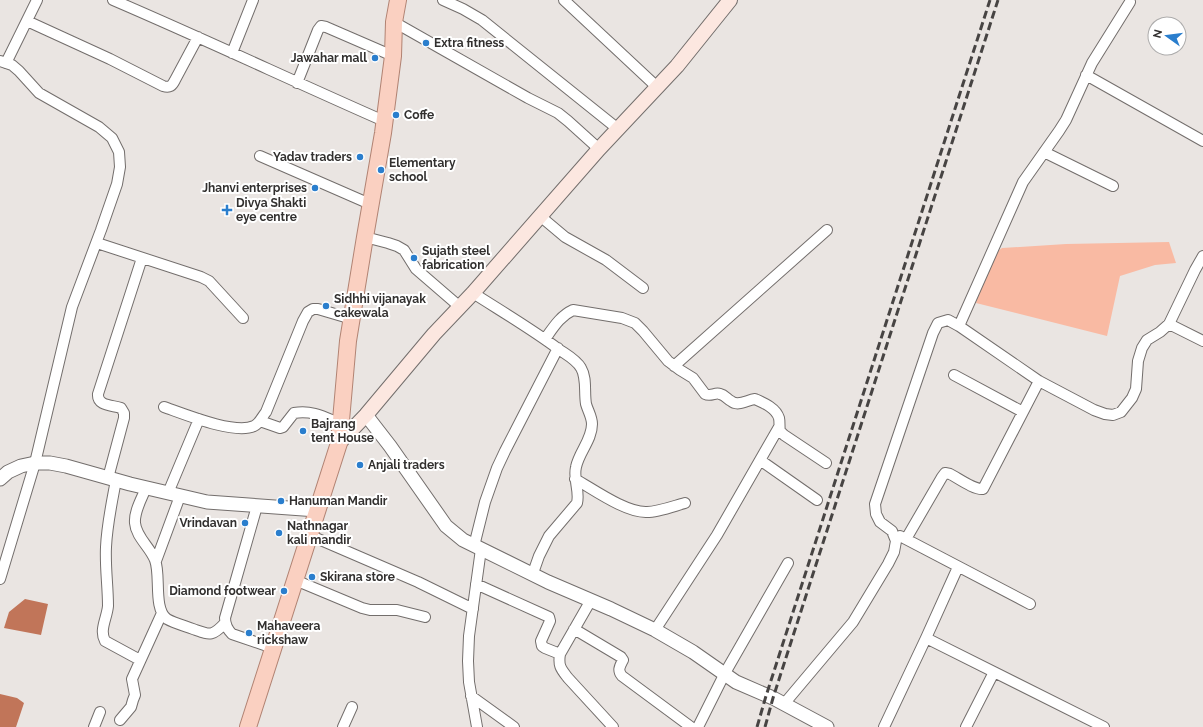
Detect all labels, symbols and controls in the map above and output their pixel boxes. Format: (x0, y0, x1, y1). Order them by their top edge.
north arrow (1147, 16, 1187, 56)
text: N (1150, 28, 1165, 39)
place label: Extra fitness (434, 36, 504, 50)
marker: Extra fitness (421, 38, 431, 48)
place label: Jawahar mall (291, 51, 367, 65)
marker: Jawahar mall (370, 53, 380, 63)
place label: Coffe (404, 108, 434, 122)
marker: Coffe (391, 110, 401, 120)
place label: Yadav traders (273, 150, 352, 164)
marker: Yadav traders (355, 152, 365, 162)
place label: Elementary school (389, 156, 456, 184)
marker: Elementary school (376, 165, 386, 175)
place label: Jhanvi enterprises (202, 181, 307, 195)
marker: Jhanvi enterprises (310, 183, 320, 193)
place label: Divya Shakti eye centre (236, 196, 306, 224)
marker: Divya Shakti eye centre (221, 204, 233, 216)
place label: Sujath steel fabrication (422, 244, 490, 272)
marker: Sujath steel fabrication (409, 253, 419, 263)
place label: Sidhhi vijanayak cakewala (334, 292, 426, 320)
marker: Sidhhi vijanayak cakewala (321, 301, 331, 311)
place label: Bajrang tent House (311, 417, 374, 445)
marker: Bajrang tent House (298, 426, 308, 436)
place label: Anjali traders (368, 458, 445, 472)
marker: Anjali traders (355, 460, 365, 470)
place label: Hanuman Mandir (289, 494, 388, 508)
marker: Hanuman Mandir (276, 496, 286, 506)
place label: Vrindavan (179, 516, 237, 530)
marker: Vrindavan (240, 518, 250, 528)
place label: Nathnagar kali mandir (287, 519, 351, 547)
marker: Nathnagar kali mandir (274, 528, 284, 538)
place label: Skirana store (320, 570, 395, 584)
marker: Skirana store (307, 572, 317, 582)
place label: Diamond footwear (169, 584, 276, 598)
marker: Diamond footwear (279, 586, 289, 596)
place label: Mahaveera rickshaw (257, 619, 320, 647)
marker: Mahaveera rickshaw (244, 628, 254, 638)

